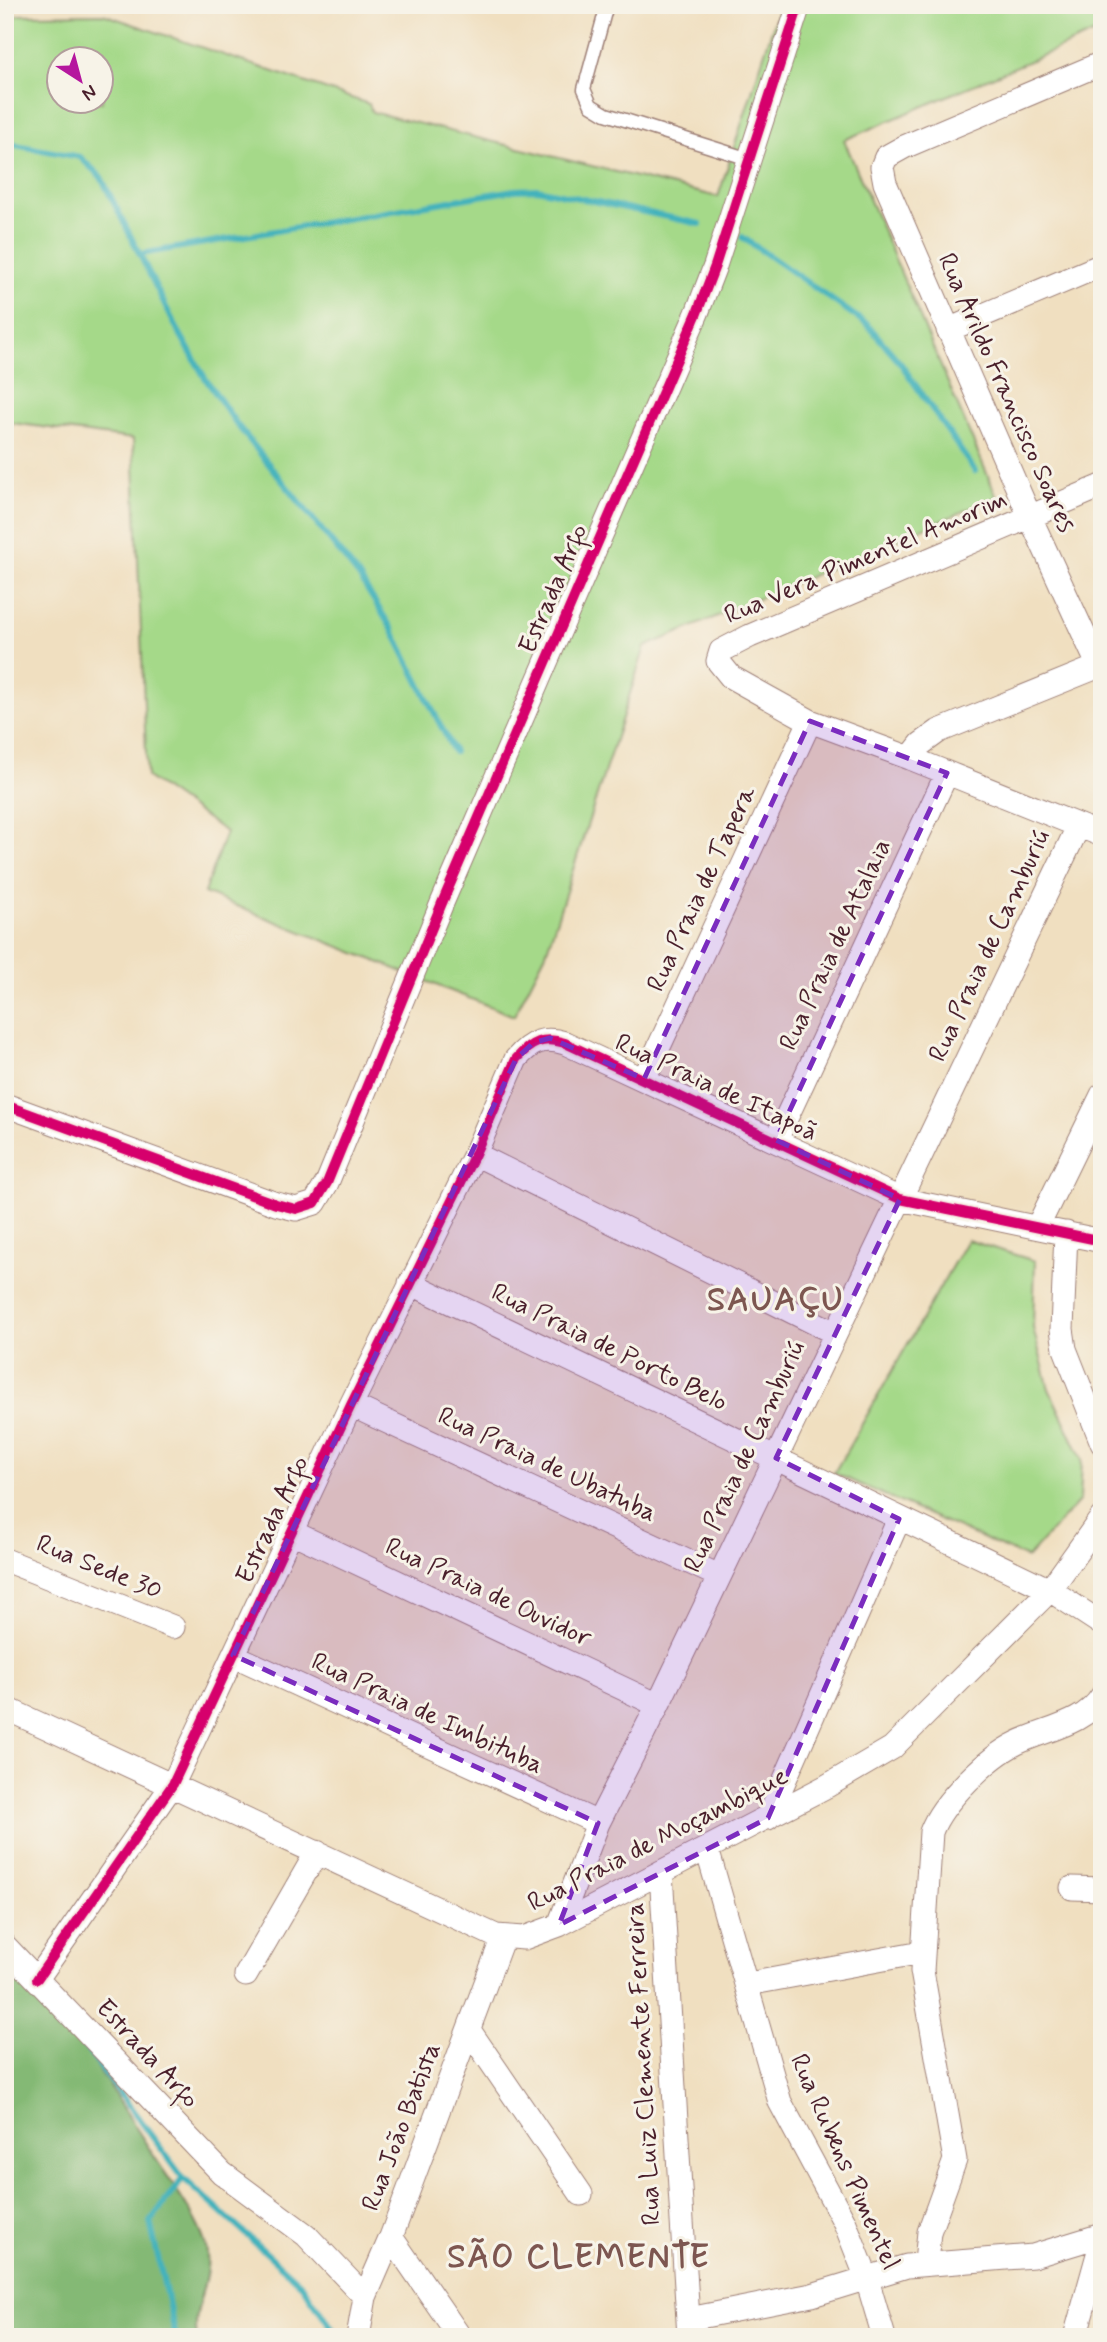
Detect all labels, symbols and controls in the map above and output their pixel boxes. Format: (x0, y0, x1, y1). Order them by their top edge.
north arrow (46, 46, 116, 116)
text: N (77, 79, 102, 106)
street label: Rua Arildo Francisco Soares (929, 248, 1083, 538)
street label: Rua Vera Pimentel Amorim (719, 483, 1013, 633)
street label: Estrada Arfo (512, 519, 598, 660)
street label: Rua Praia de Tapera (639, 780, 765, 997)
street label: Rua Praia de Camburiú (921, 824, 1059, 1068)
street label: Rua Praia de Atalaia (772, 834, 900, 1056)
street label: Rua Praia de Itapoã (609, 1026, 823, 1150)
street label: Rua Praia de Porto Belo (485, 1276, 733, 1420)
district label: SAUAÇU (707, 1279, 845, 1323)
street label: Rua Praia de Camburiú (676, 1335, 814, 1579)
street label: Rua Praia de Ubatuba (432, 1399, 662, 1531)
street label: Estrada Arfo (229, 1451, 319, 1590)
street label: Rua Sede 30 (31, 1527, 167, 1609)
street label: Rua Praia de Ouvidor (379, 1530, 597, 1656)
street label: Rua Praia de Imbituba (306, 1645, 548, 1783)
street label: Rua Praia de Moçambique (522, 1759, 794, 1920)
street label: Rua Luiz Clemente Ferreira (619, 1902, 669, 2226)
street label: Estrada Arfo (86, 1992, 206, 2117)
street label: Rua João Batista (354, 2038, 450, 2216)
street label: Rua Rubens Pimentel (781, 2049, 907, 2275)
district label: SÃO CLEMENTE (447, 2236, 711, 2280)

